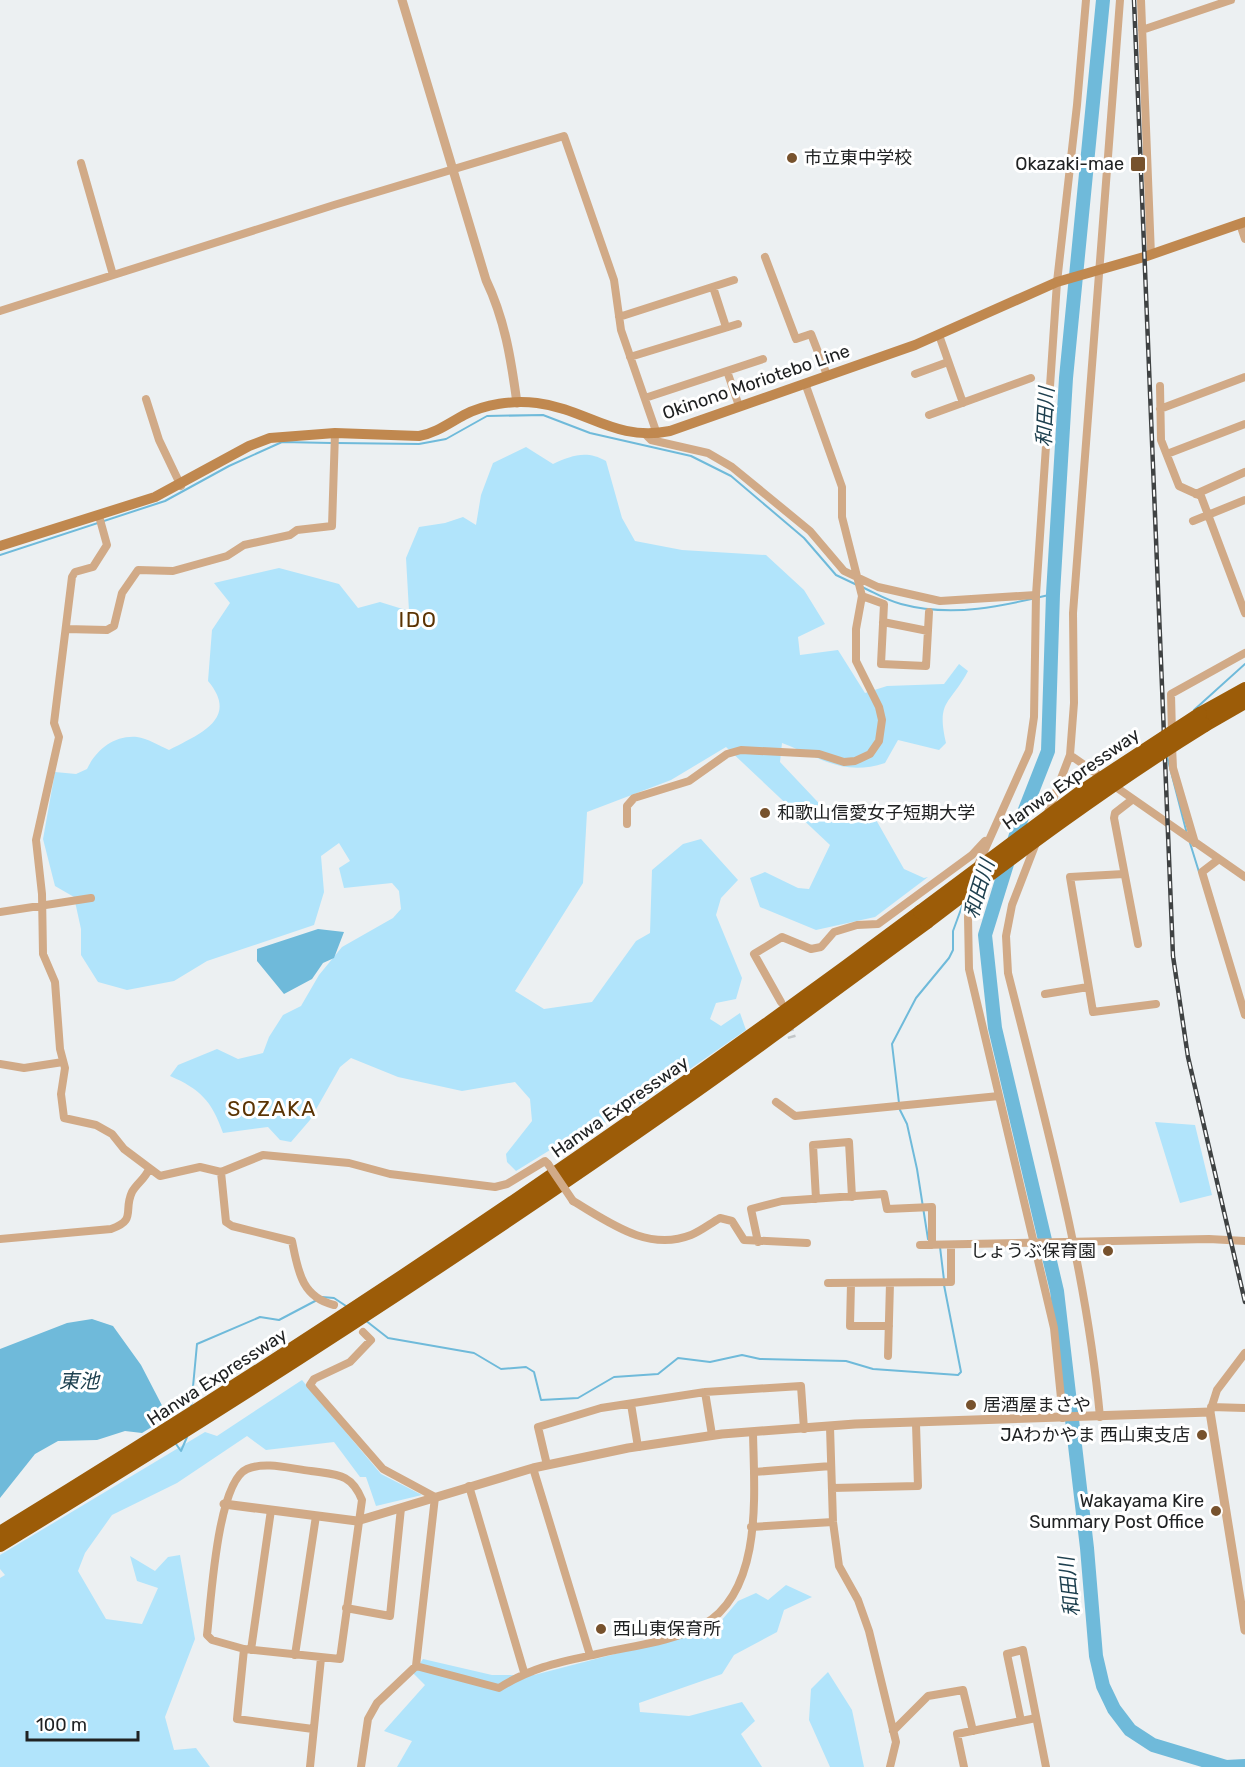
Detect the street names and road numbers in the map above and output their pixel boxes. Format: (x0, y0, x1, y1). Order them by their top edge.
street label: Okinono Moriotebo Line (659, 340, 853, 424)
street label: Hanwa Expressway (998, 723, 1144, 835)
street label: Hanwa Expressway (547, 1051, 693, 1163)
street label: Hanwa Expressway (143, 1324, 291, 1430)

